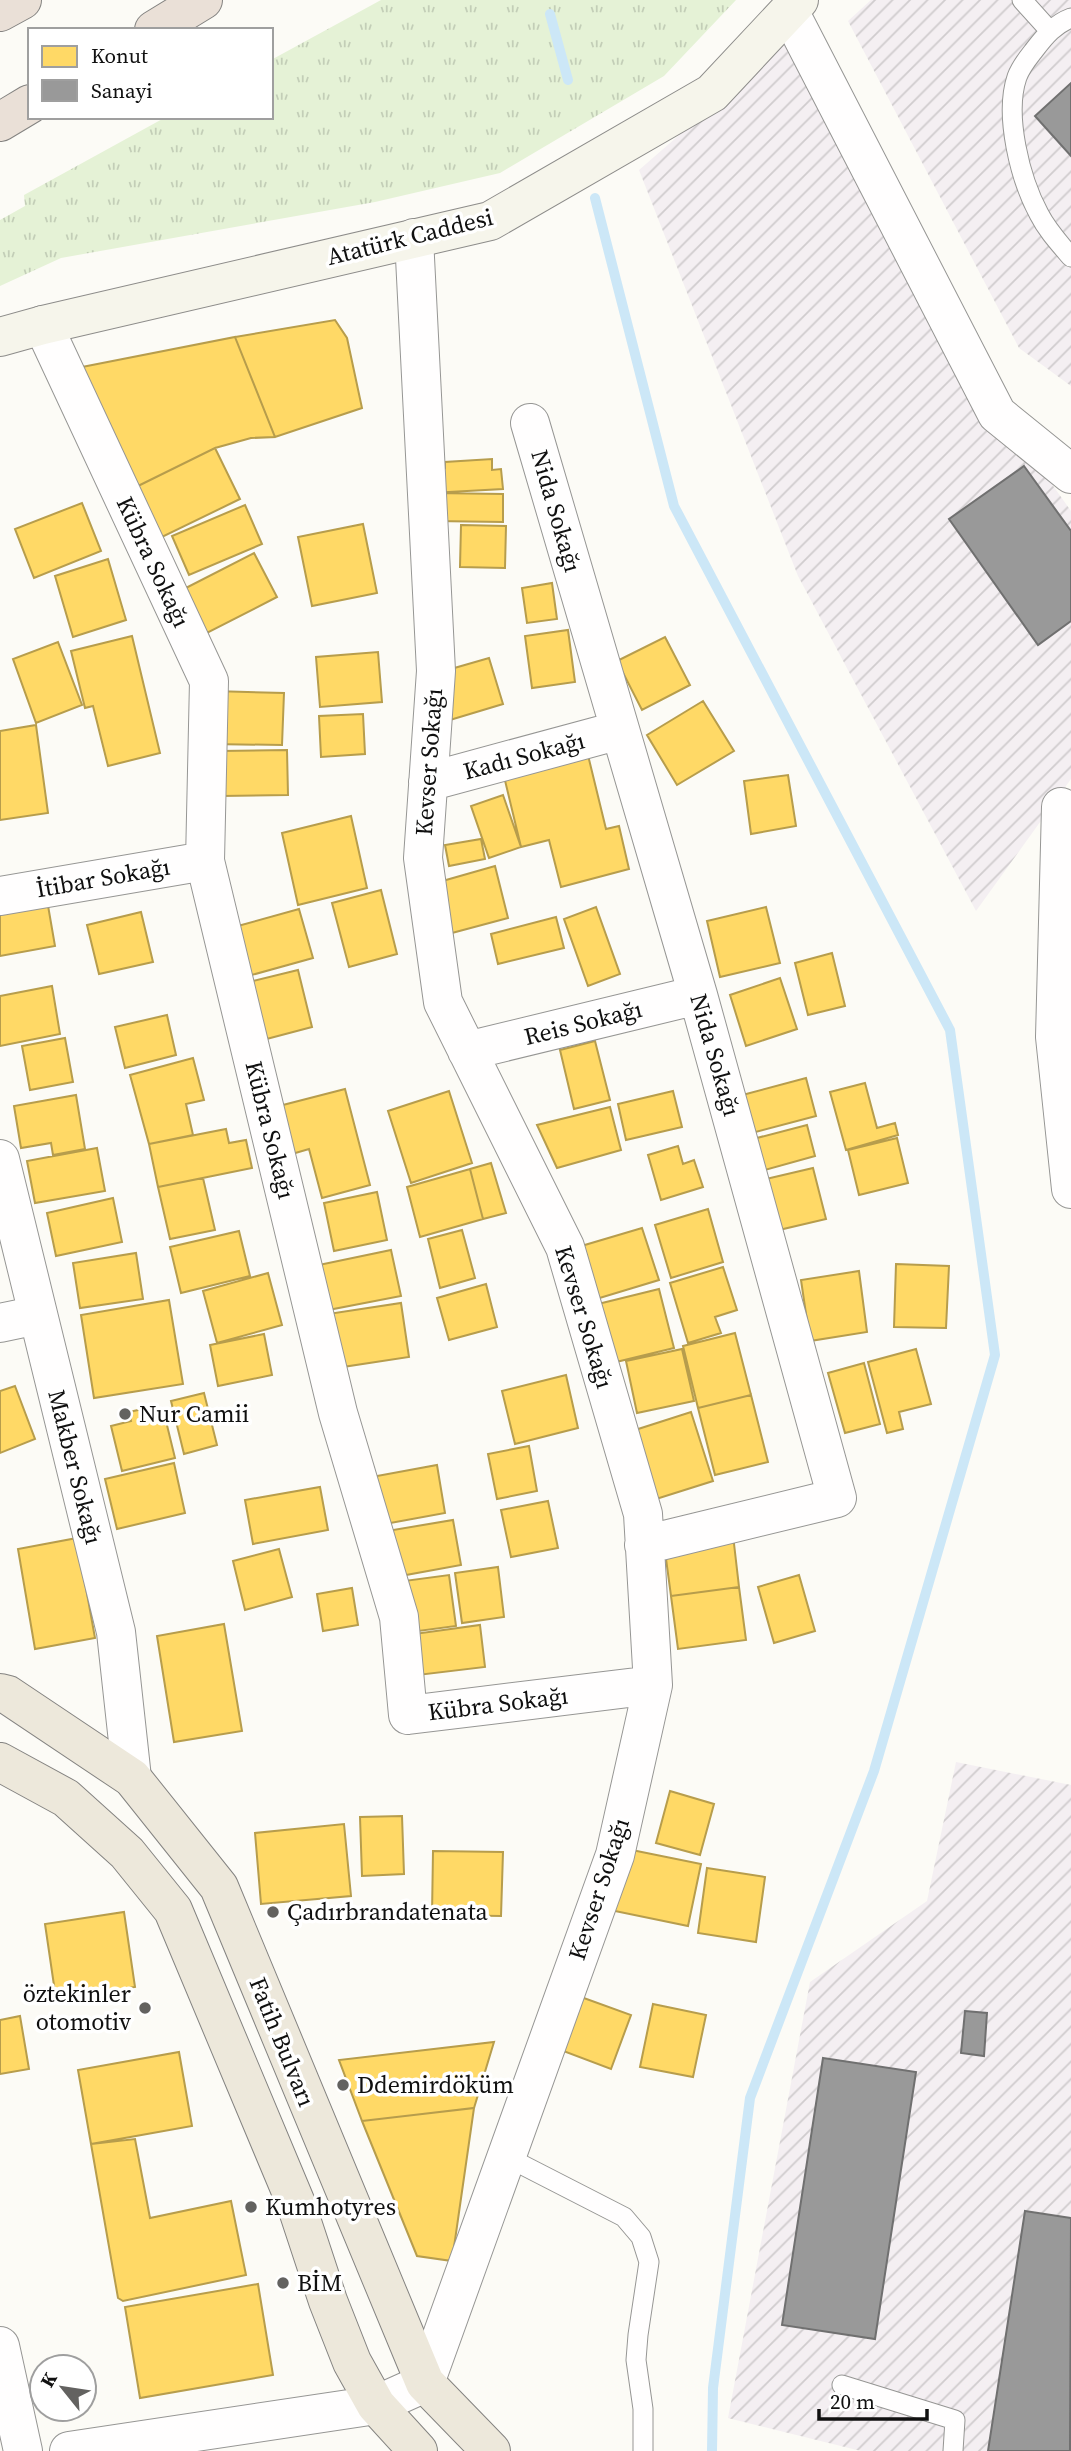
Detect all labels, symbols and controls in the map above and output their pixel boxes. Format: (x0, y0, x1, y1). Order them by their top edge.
legend (28, 28, 273, 119)
text: Konut (91, 41, 148, 70)
text: Sanayi (91, 76, 153, 105)
street label: Atatürk Caddesi (323, 200, 496, 273)
street label: Nida Sokağı (523, 446, 590, 576)
street label: Kübra Sokağı (109, 491, 198, 633)
street label: Kevser Sokağı (407, 687, 450, 837)
street label: Kadı Sokağı (460, 724, 588, 788)
street label: İtibar Sokağı (33, 850, 172, 905)
street label: Nida Sokağı (682, 990, 749, 1120)
street label: Reis Sokağı (520, 992, 645, 1053)
street label: Kübra Sokağı (237, 1058, 304, 1202)
street label: Kevser Sokağı (547, 1241, 622, 1392)
street label: Makber Sokağı (40, 1386, 111, 1548)
place label: Nur Camii (139, 1397, 249, 1430)
marker: Nur Camii (117, 1406, 133, 1422)
street label: Kübra Sokağı (426, 1679, 570, 1728)
street label: Kevser Sokağı (560, 1813, 637, 1964)
place label: Çadırbrandatenata (287, 1895, 489, 1928)
marker: Çadırbrandatenata (265, 1904, 281, 1920)
street label: Fatih Bulvarı (242, 1972, 323, 2111)
place label: öztekinler otomotiv (23, 1977, 131, 2038)
marker: öztekinler otomotiv (137, 2000, 153, 2016)
place label: Ddemirdöküm (357, 2068, 514, 2101)
marker: Ddemirdöküm (335, 2077, 351, 2093)
place label: Kumhotyres (265, 2190, 396, 2223)
marker: Kumhotyres (243, 2199, 259, 2215)
place label: BİM (297, 2266, 342, 2299)
marker: BİM (275, 2275, 291, 2291)
north arrow (28, 2353, 98, 2423)
text: K (34, 2367, 63, 2392)
scale bar (819, 2378, 928, 2422)
text: 20 m (830, 2387, 875, 2416)

